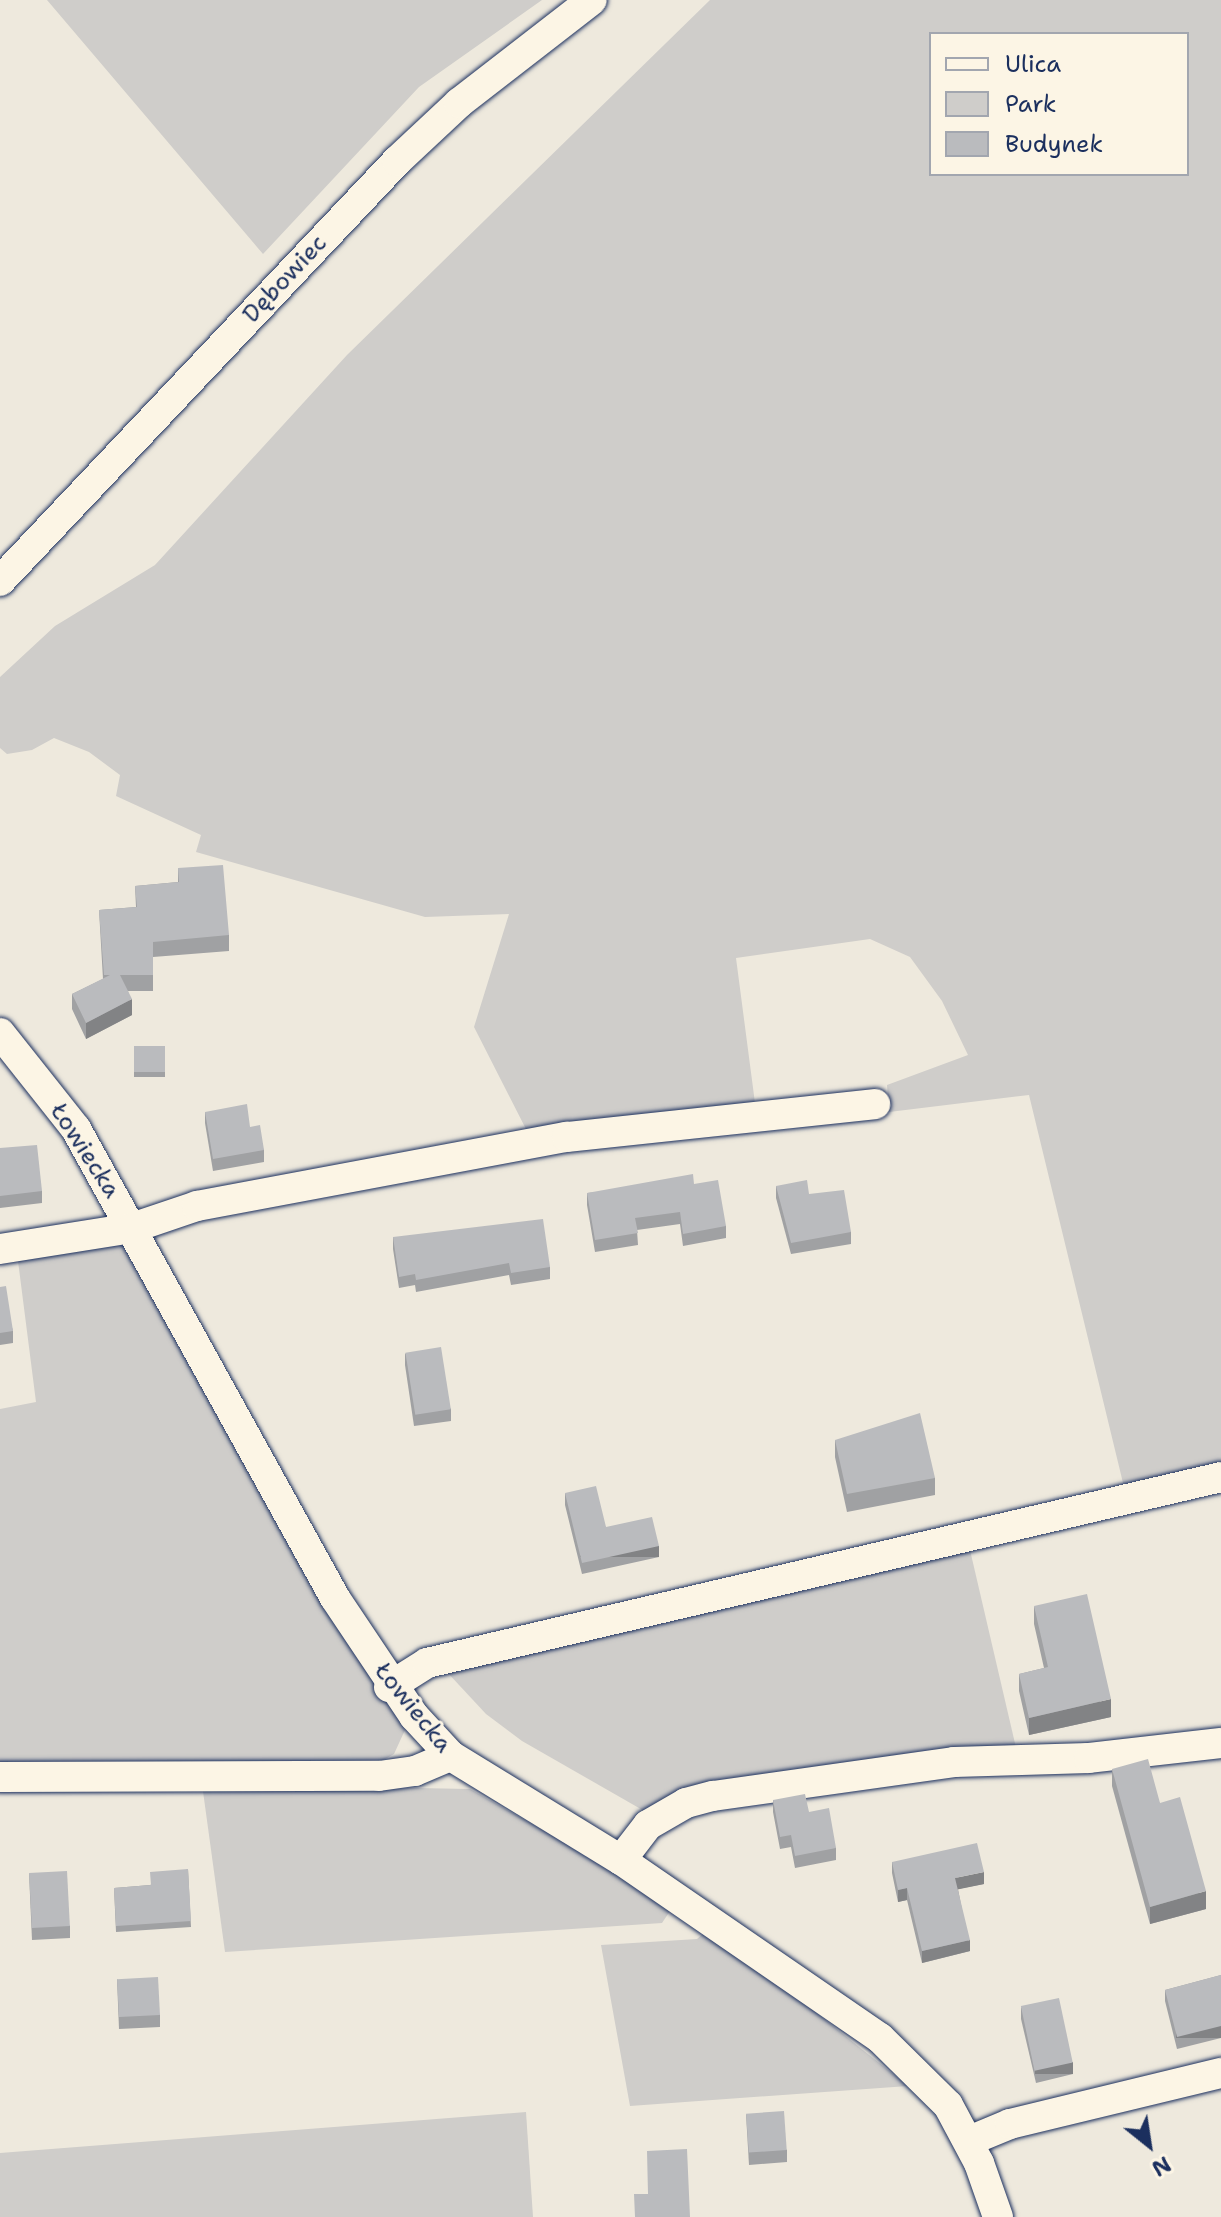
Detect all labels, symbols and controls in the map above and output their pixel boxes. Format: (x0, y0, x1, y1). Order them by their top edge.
legend (929, 32, 1189, 176)
text: Ulica (1005, 48, 1061, 80)
text: Park (1005, 88, 1057, 120)
text: Budynek (1005, 128, 1103, 160)
street label: Dębowiec (237, 229, 333, 329)
street label: Łowiecka (44, 1098, 126, 1204)
street label: Łowiecka (368, 1657, 458, 1759)
north arrow (1109, 2105, 1189, 2185)
text: N (1146, 2149, 1176, 2183)

